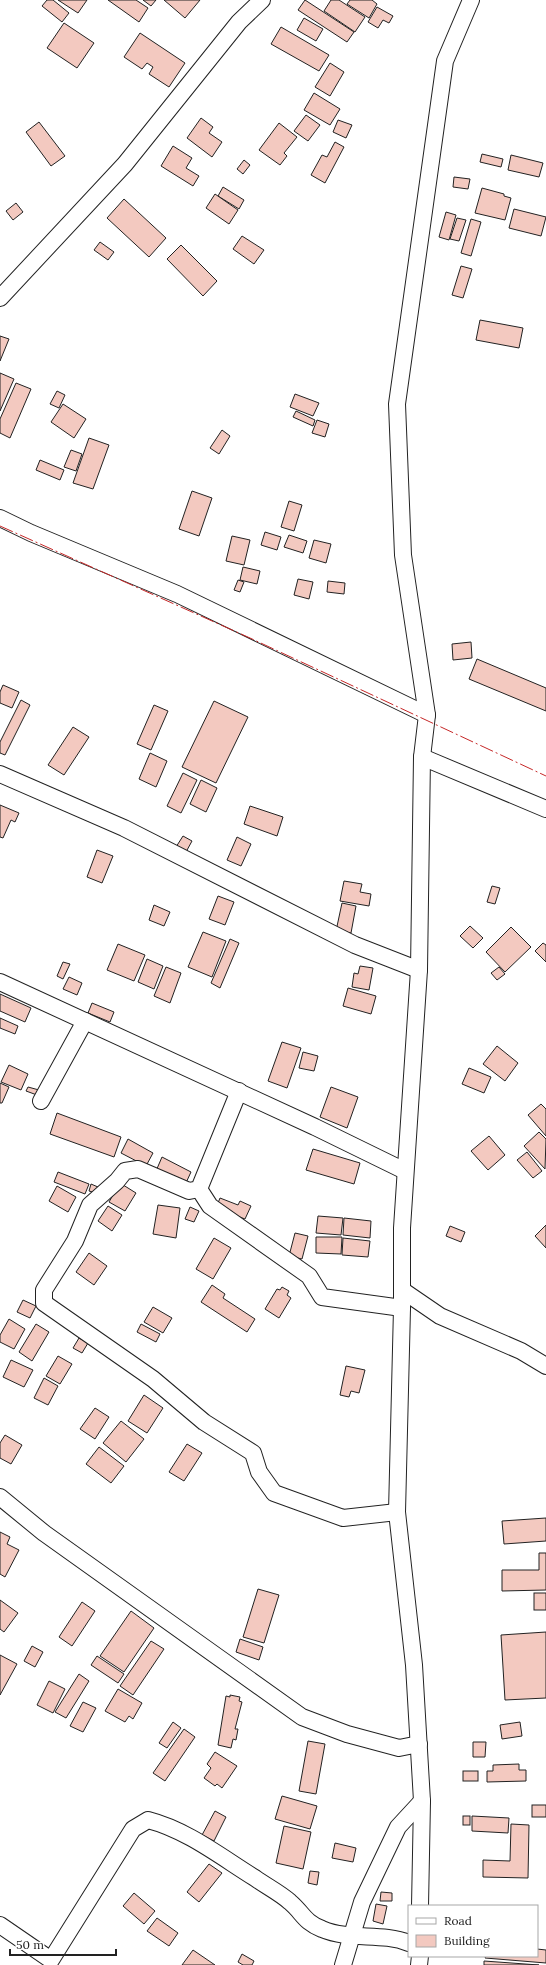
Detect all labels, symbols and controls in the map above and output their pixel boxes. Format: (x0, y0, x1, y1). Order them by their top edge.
legend (408, 1905, 538, 1957)
text: Road (444, 1913, 472, 1928)
scale bar (10, 1931, 116, 1957)
text: Building (444, 1933, 490, 1948)
text: 50 m (16, 1937, 44, 1952)

